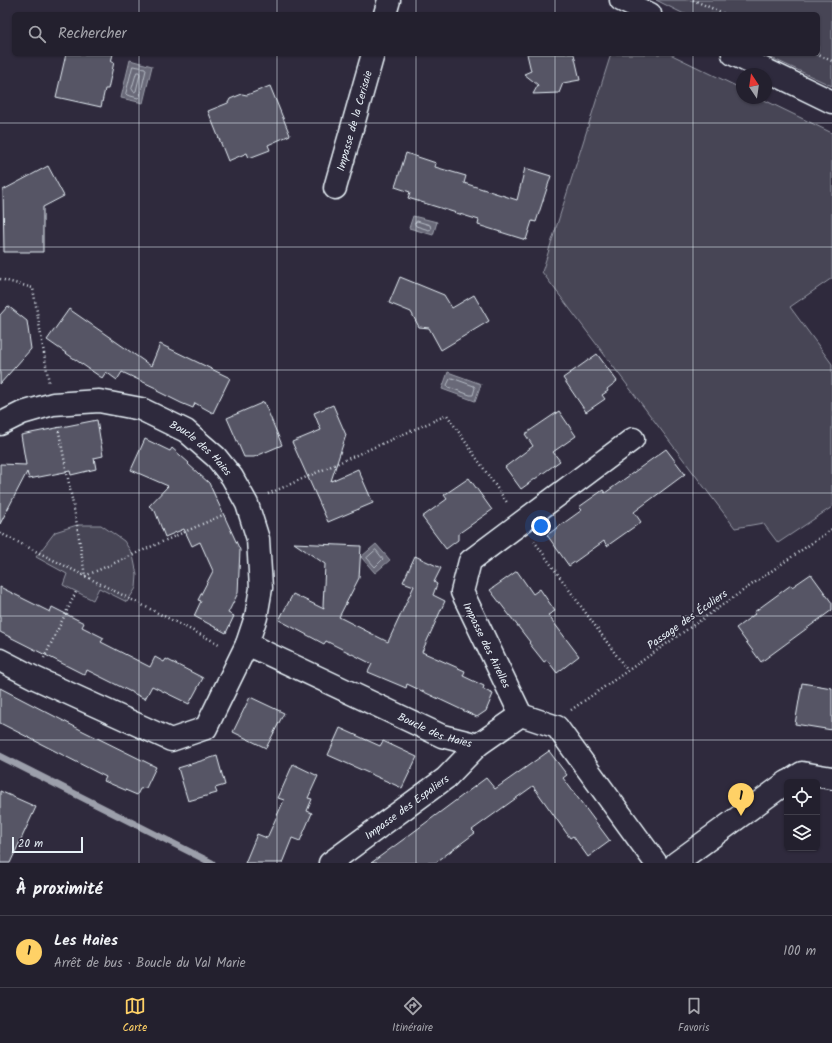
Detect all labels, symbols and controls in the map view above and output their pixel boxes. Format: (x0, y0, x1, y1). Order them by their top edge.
search box (12, 12, 820, 56)
text: Rechercher (58, 22, 126, 46)
icon: search (26, 23, 48, 45)
street label: Impasse de la Cerisaie (332, 68, 378, 173)
north arrow (736, 68, 772, 104)
street label: Boucle des Haies (166, 416, 236, 481)
your location (531, 516, 551, 536)
street label: Passage des Écoliers (644, 585, 732, 654)
street label: Impasse des Airelles (457, 599, 515, 692)
street label: Boucle des Haies (394, 708, 474, 753)
street label: Impasse des Espaliers (361, 770, 454, 845)
map controls (784, 779, 820, 851)
button: locate (784, 779, 820, 815)
pin: 1 (728, 783, 754, 816)
button: layers (784, 815, 820, 851)
scale bar (12, 835, 83, 854)
text: 20 m (18, 835, 43, 853)
text: À proximité (16, 876, 103, 903)
text: Les Haies (54, 929, 118, 953)
text: 1 (27, 941, 31, 962)
text: 100 m (783, 941, 816, 962)
text: Arrêt de bus · Boucle du Val Marie (54, 953, 246, 974)
tab: Carte (122, 995, 147, 1037)
tab: Itinéraire (392, 995, 433, 1037)
tab: Favoris (678, 995, 710, 1037)

